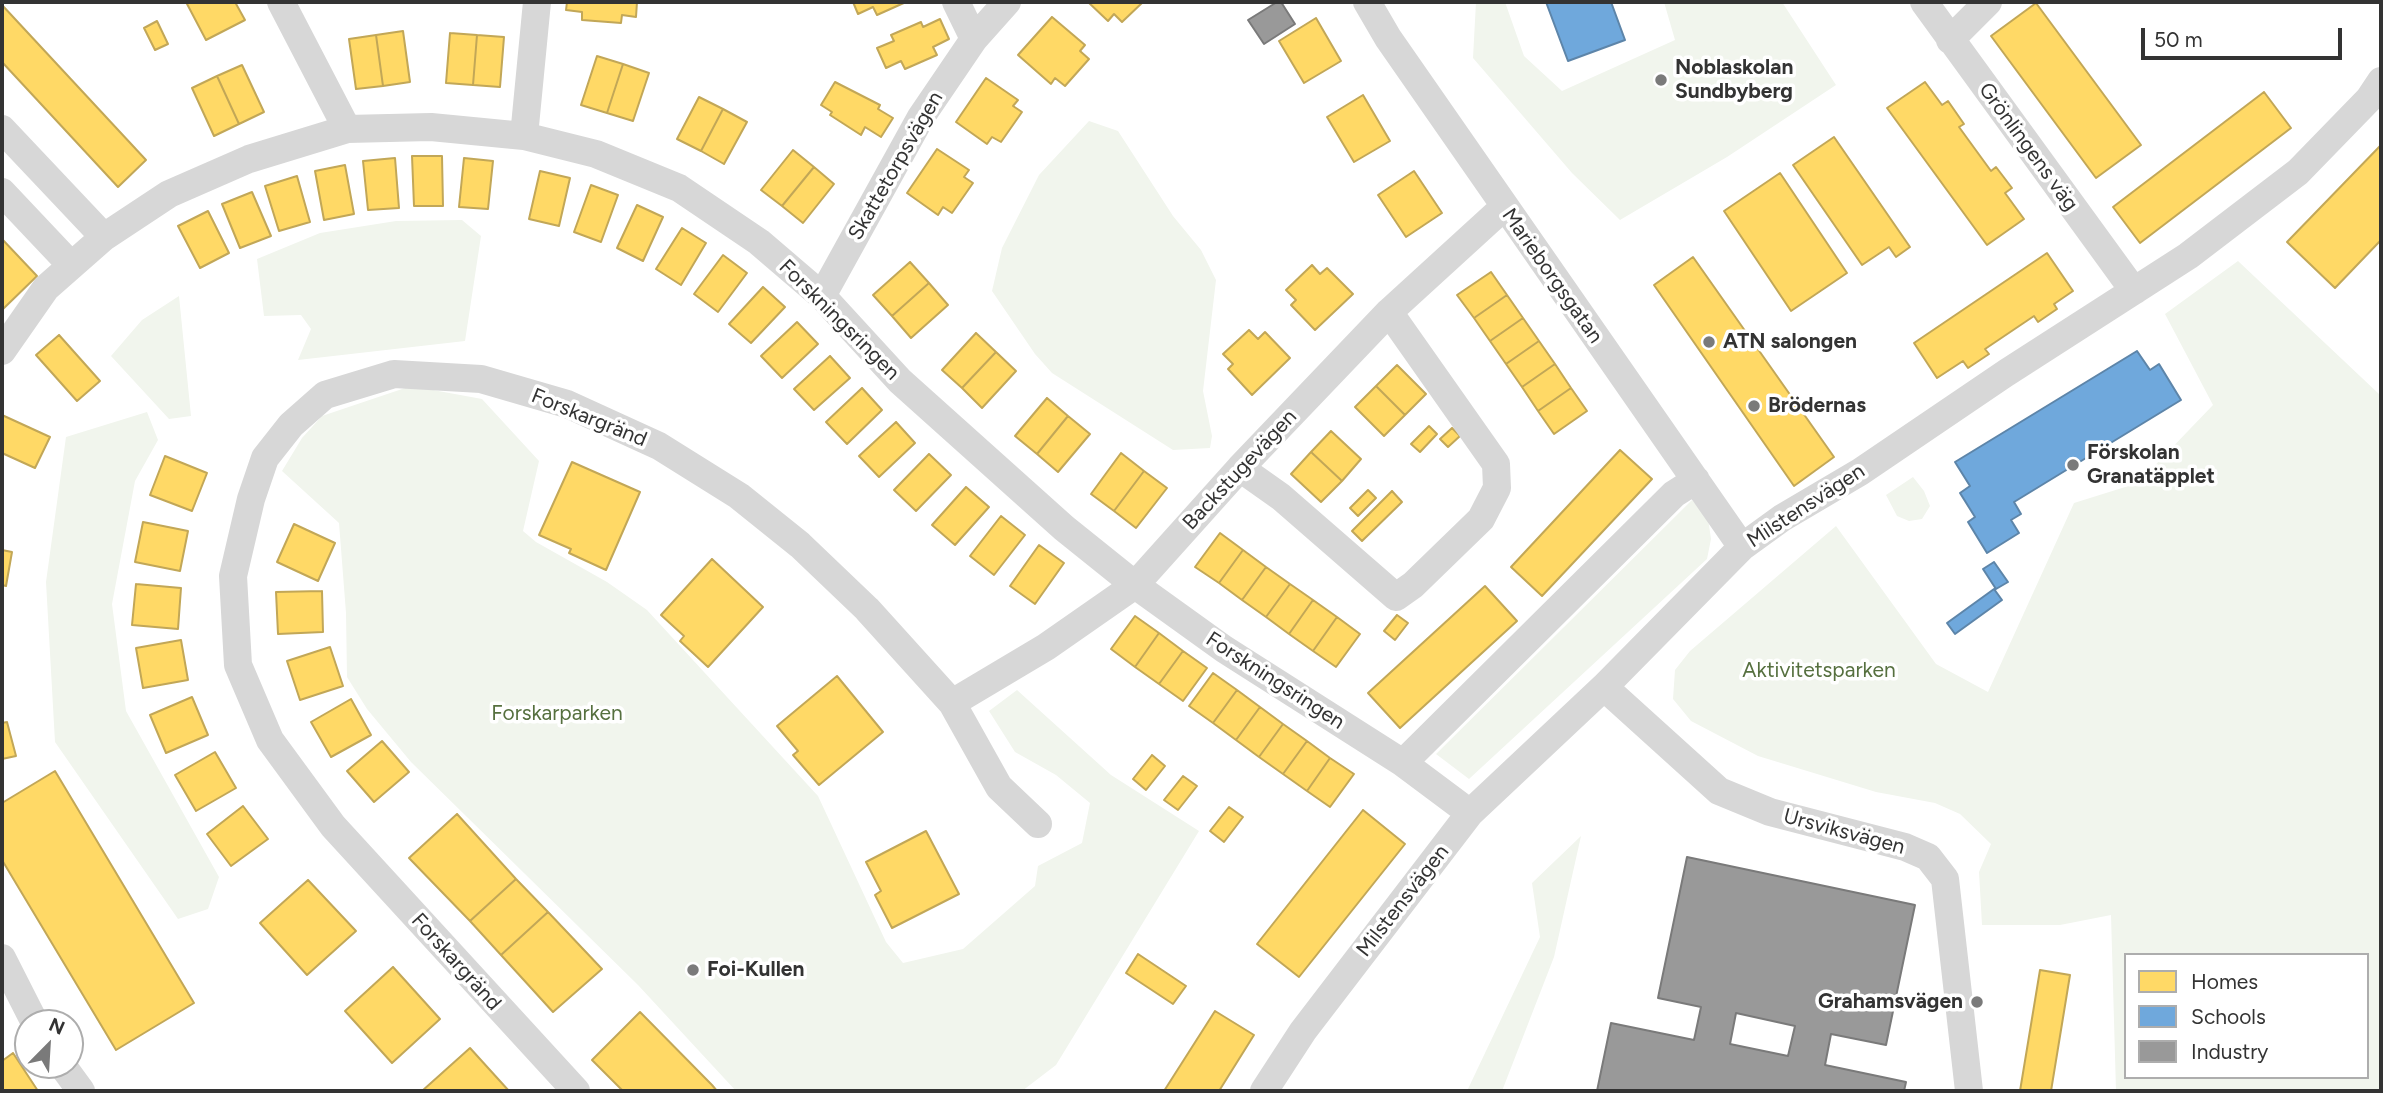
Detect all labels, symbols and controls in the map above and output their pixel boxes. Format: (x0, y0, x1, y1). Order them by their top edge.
scale bar (2145, 14, 2346, 58)
text: 50 m (2154, 27, 2203, 52)
place label: Noblaskolan Sundbyberg (1675, 55, 1793, 105)
marker: Noblaskolan Sundbyberg (1653, 72, 1669, 88)
street label: Grönlingens väg (1973, 78, 2083, 216)
street label: Skattetorpsvägen (843, 87, 949, 245)
street label: Marieborgsgatan (1496, 204, 1608, 348)
street label: Forskningsringen (773, 254, 905, 386)
place label: ATN salongen (1723, 329, 1857, 355)
marker: ATN salongen (1701, 334, 1717, 350)
street label: Forskargränd (528, 383, 650, 453)
place label: Brödernas (1768, 393, 1866, 419)
marker: Brödernas (1746, 398, 1762, 414)
street label: Backstugevägen (1178, 405, 1302, 535)
place label: Förskolan Granatäpplet (2087, 440, 2215, 490)
marker: Förskolan Granatäpplet (2065, 457, 2081, 473)
street label: Milstensvägen (1743, 459, 1869, 553)
street label: Forskningsringen (1201, 627, 1349, 735)
park label: Aktivitetsparken (1742, 658, 1896, 684)
park label: Forskarparken (491, 701, 623, 727)
street label: Ursviksvägen (1781, 804, 1907, 860)
street label: Milstensvägen (1352, 840, 1454, 962)
street label: Forskargränd (406, 908, 506, 1016)
legend (2124, 953, 2369, 1079)
place label: Foi-Kullen (707, 957, 804, 983)
marker: Foi-Kullen (685, 962, 701, 978)
text: Homes (2191, 969, 2258, 994)
place label: Grahamsvägen (1818, 989, 1963, 1015)
marker: Grahamsvägen (1969, 994, 1985, 1010)
text: Schools (2191, 1004, 2266, 1029)
north arrow (14, 1009, 84, 1079)
text: N (46, 1013, 68, 1040)
text: Industry (2191, 1039, 2268, 1064)

